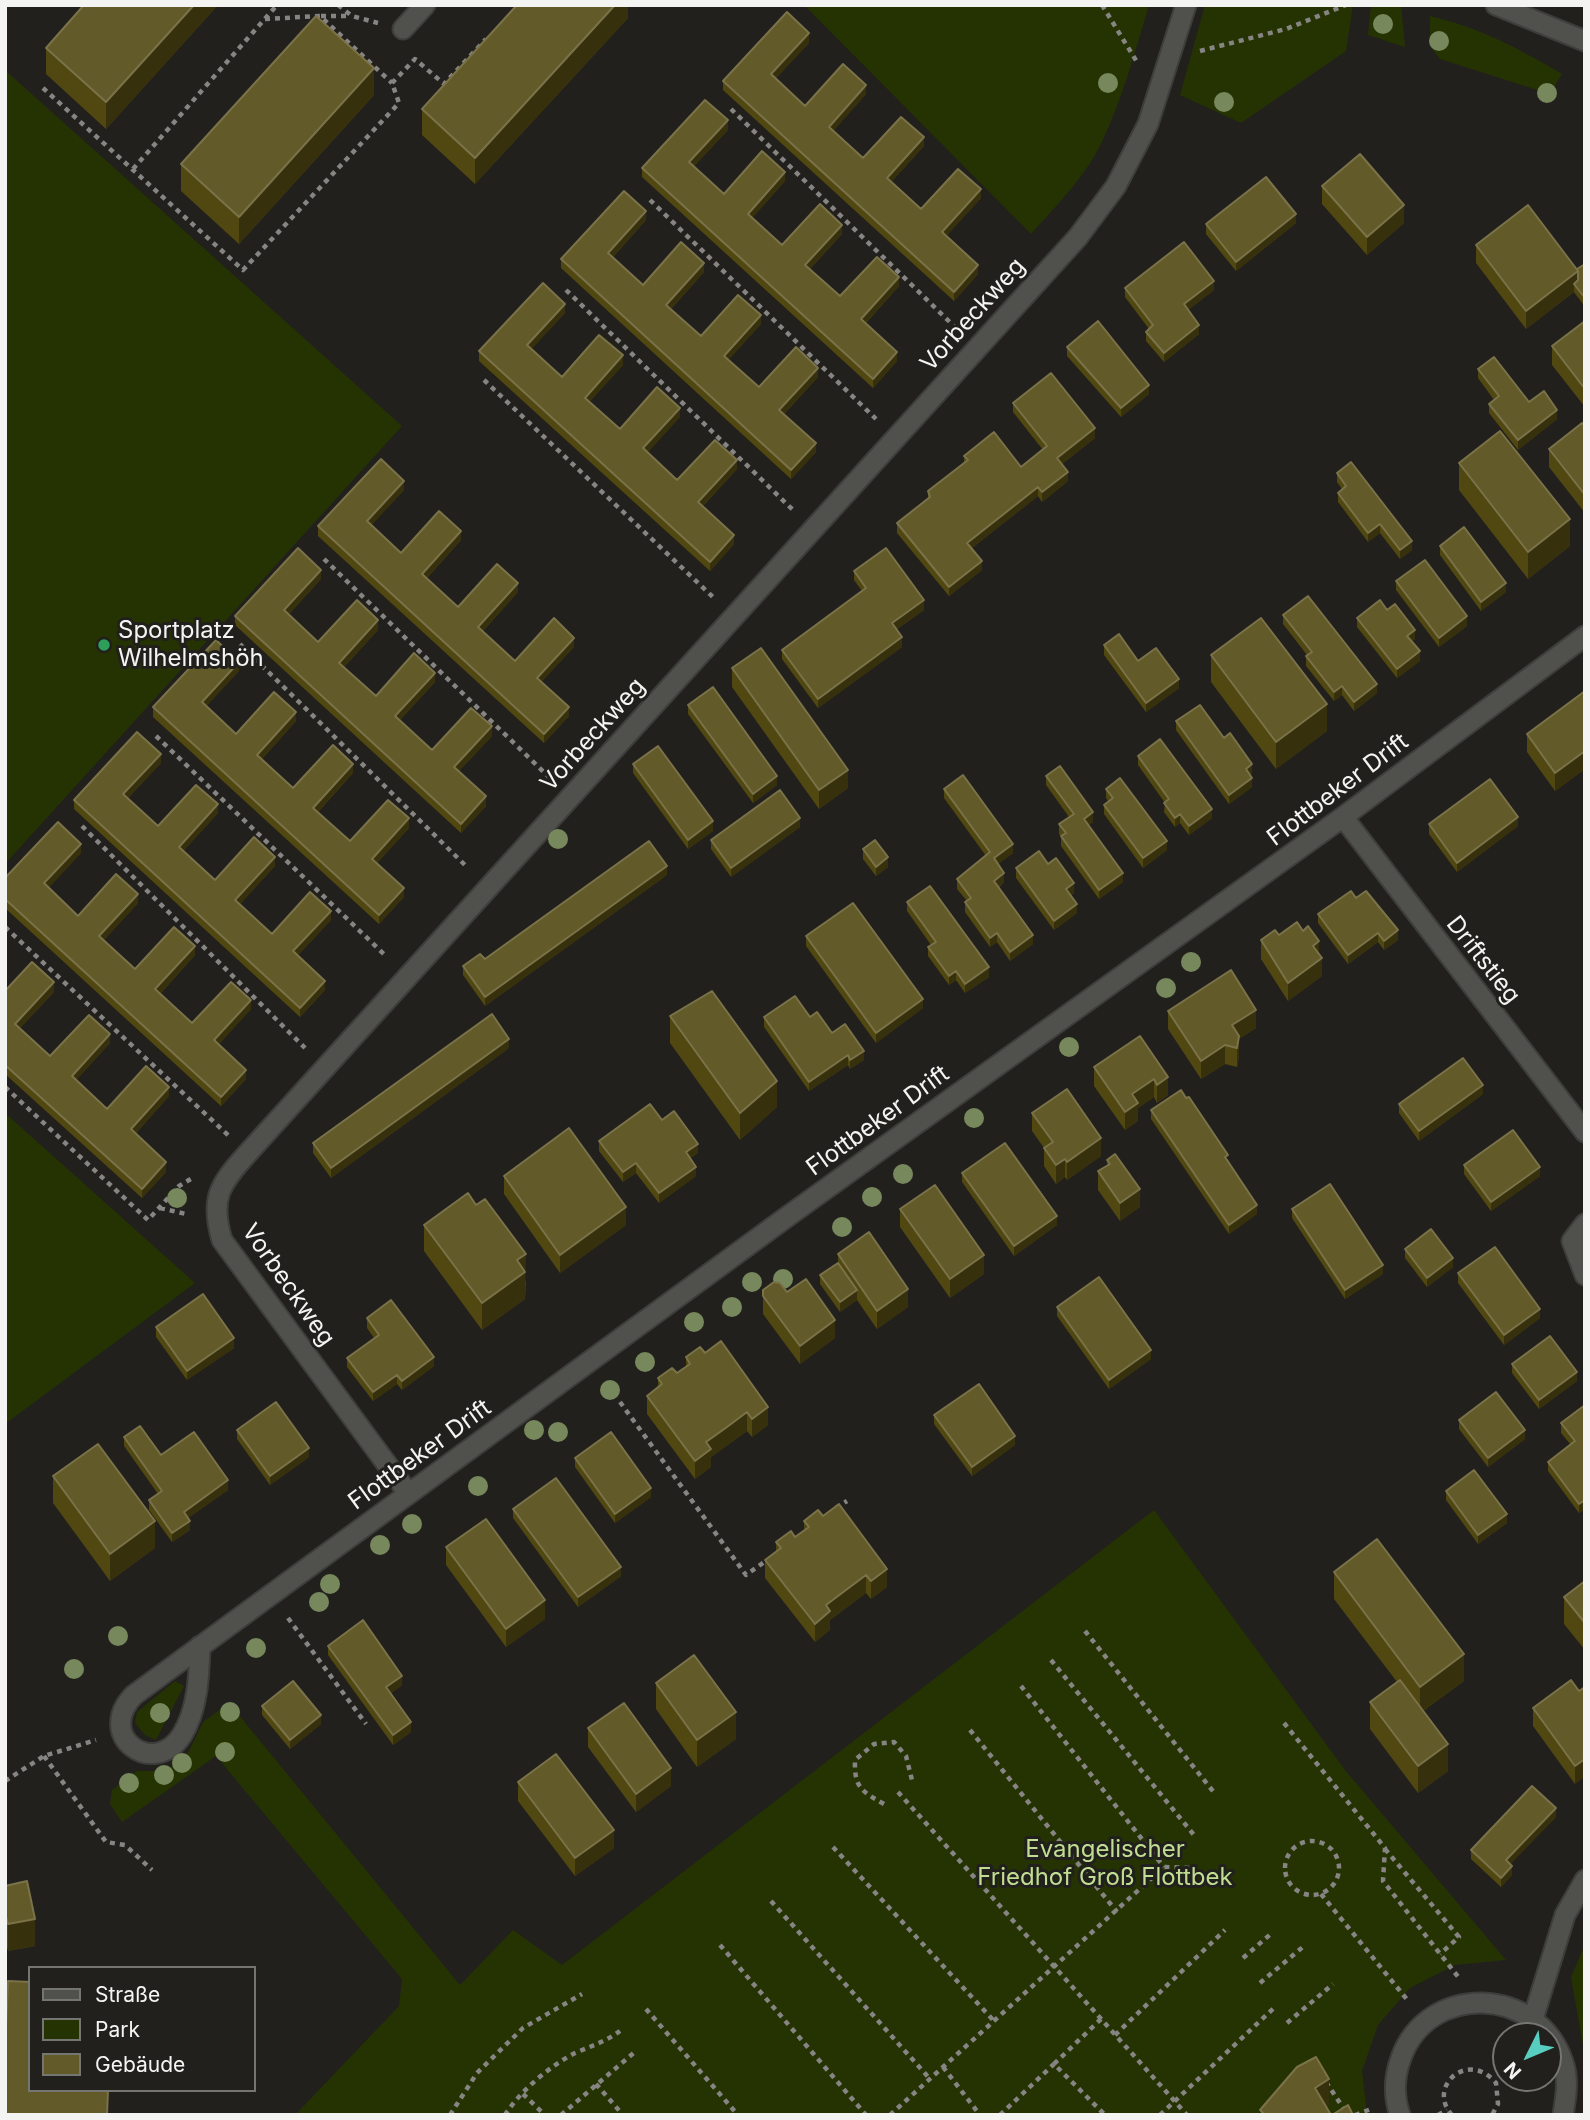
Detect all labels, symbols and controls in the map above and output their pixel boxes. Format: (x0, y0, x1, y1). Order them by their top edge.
street label: Vorbeckweg (915, 252, 1031, 378)
place label: Sportplatz Wilhelmshöh (118, 617, 264, 673)
marker: Sportplatz Wilhelmshöh (96, 637, 112, 653)
street label: Vorbeckweg (535, 672, 651, 798)
street label: Flottbeker Drift (1262, 728, 1414, 852)
street label: Driftstieg (1440, 910, 1526, 1010)
street label: Flottbeker Drift (801, 1060, 955, 1182)
street label: Vorbeckweg (235, 1218, 341, 1352)
street label: Flottbeker Drift (343, 1394, 497, 1516)
park label: Evangelischer Friedhof Groß Flottbek (977, 1836, 1233, 1892)
legend (28, 1966, 256, 2092)
text: Straße (95, 1982, 160, 2007)
text: Park (95, 2017, 140, 2042)
north arrow (1492, 2022, 1562, 2092)
text: Gebäude (95, 2052, 185, 2077)
text: N (1499, 2057, 1526, 2083)

